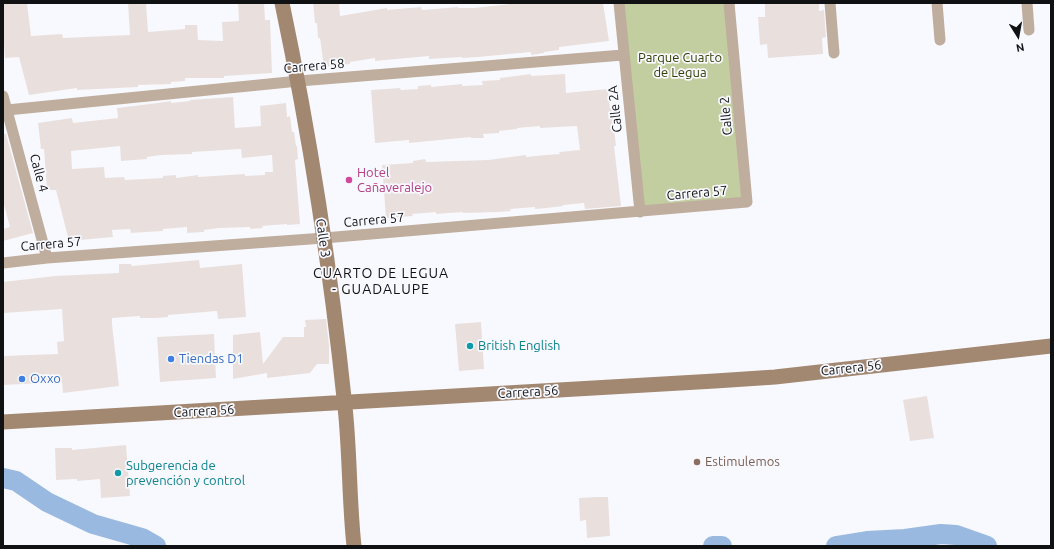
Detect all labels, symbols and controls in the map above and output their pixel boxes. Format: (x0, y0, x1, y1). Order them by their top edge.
north arrow (998, 16, 1038, 56)
text: N (1015, 41, 1025, 54)
park label: Parque Cuarto de Legua (638, 50, 722, 81)
street label: Carrera 58 (283, 56, 345, 76)
street label: Calle 2A (605, 85, 625, 133)
street label: Calle 2 (717, 96, 735, 136)
street label: Calle 4 (26, 152, 52, 194)
place label: Hotel Cañaveralejo (357, 165, 432, 196)
marker: Hotel Cañaveralejo (344, 175, 354, 185)
street label: Carrera 57 (666, 183, 728, 203)
street label: Carrera 57 (343, 210, 405, 230)
street label: Calle 3 (313, 218, 333, 258)
street label: Carrera 57 (20, 234, 82, 254)
district label: CUARTO DE LEGUA - GUADALUPE (313, 265, 449, 298)
place label: British English (478, 338, 560, 354)
marker: British English (465, 341, 475, 351)
place label: Tiendas D1 (179, 351, 244, 367)
marker: Tiendas D1 (166, 354, 176, 364)
street label: Carrera 56 (820, 357, 882, 379)
place label: Oxxo (30, 371, 61, 387)
marker: Oxxo (17, 374, 27, 384)
street label: Carrera 56 (497, 383, 559, 401)
street label: Carrera 56 (173, 402, 235, 420)
place label: Estimulemos (705, 454, 780, 470)
marker: Estimulemos (692, 457, 702, 467)
place label: Subgerencia de prevención y control (126, 458, 245, 489)
marker: Subgerencia de prevención y control (113, 468, 123, 478)

